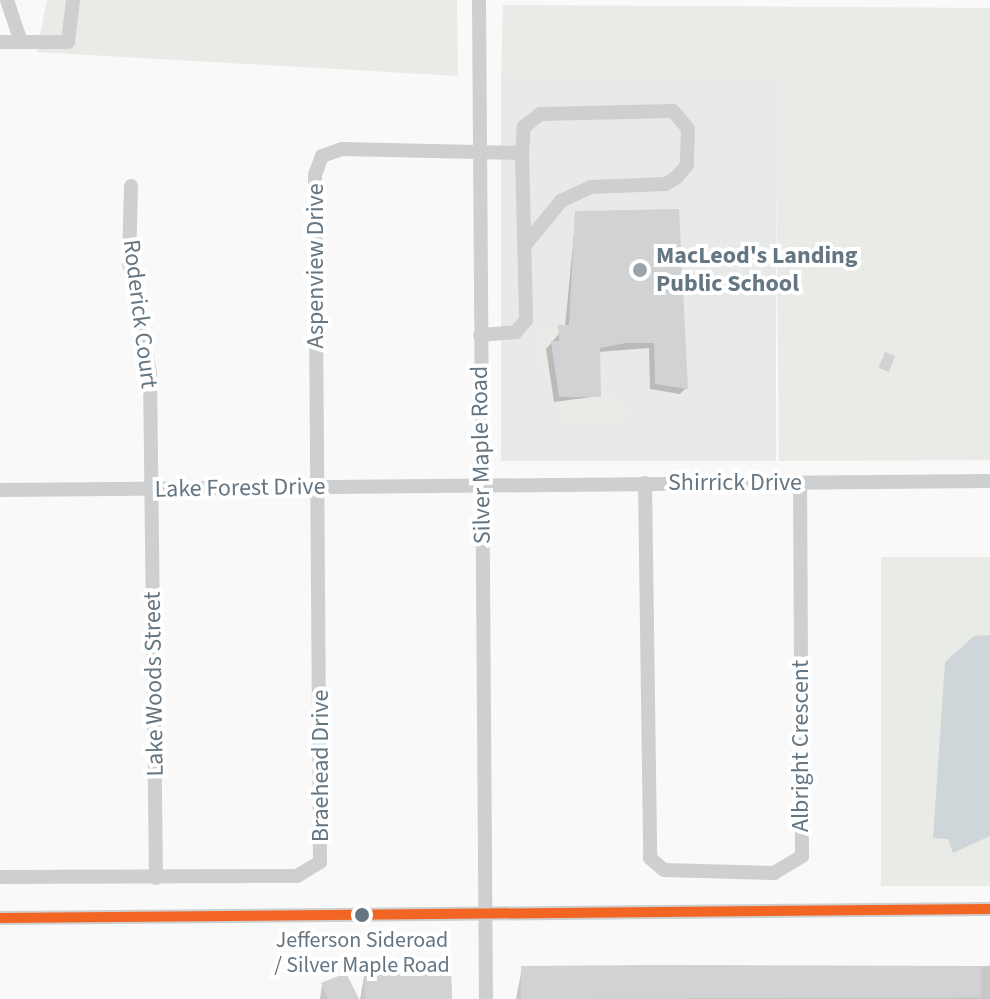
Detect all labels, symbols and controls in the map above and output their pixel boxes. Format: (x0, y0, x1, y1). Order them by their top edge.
street label: Aspenview Drive (302, 183, 330, 349)
street label: Roderick Court (117, 238, 163, 390)
place label: MacLeod's Landing Public School (656, 242, 858, 298)
marker: MacLeod's Landing Public School (631, 261, 649, 279)
street label: Silver Maple Road (465, 366, 497, 544)
street label: Shirrick Drive (668, 469, 802, 497)
street label: Lake Forest Drive (154, 472, 326, 504)
street label: Lake Woods Street (138, 591, 170, 777)
street label: Albright Crescent (787, 660, 815, 832)
street label: Braehead Drive (307, 690, 335, 842)
marker: Jefferson Sideroad / Silver Maple Road (354, 907, 370, 923)
place label: Jefferson Sideroad / Silver Maple Road (274, 927, 450, 978)

